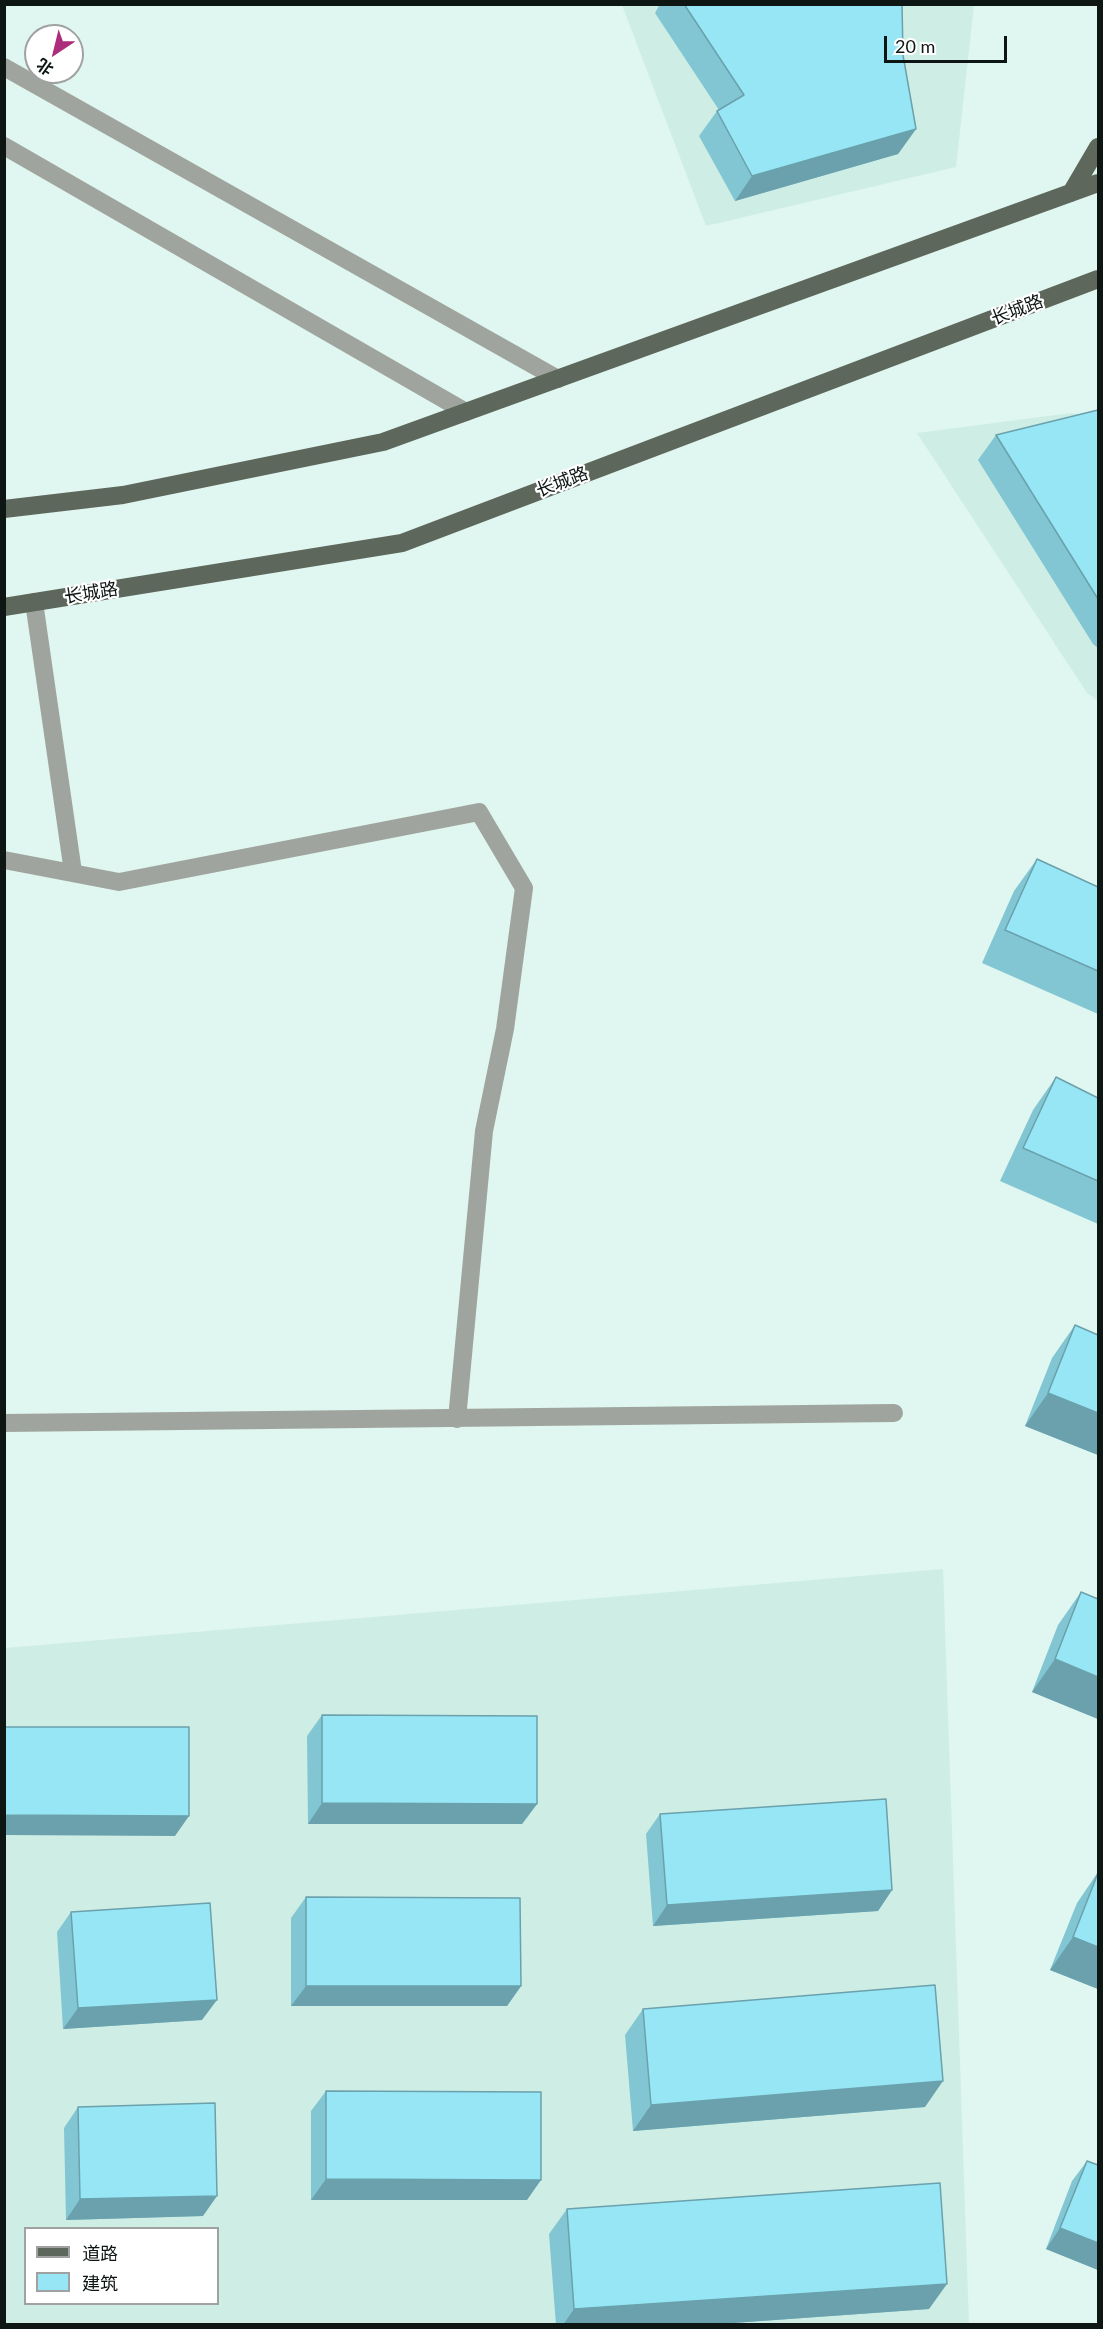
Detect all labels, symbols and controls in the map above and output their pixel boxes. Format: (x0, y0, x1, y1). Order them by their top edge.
north arrow (24, 24, 84, 84)
scale bar (887, 24, 1010, 62)
text: 20 m (895, 35, 935, 57)
text: 北 (33, 55, 57, 80)
street label: 长城路 (988, 290, 1046, 330)
street label: 长城路 (533, 462, 591, 502)
street label: 长城路 (63, 578, 119, 608)
legend (24, 2227, 219, 2305)
text: 道路 (82, 2242, 118, 2264)
text: 建筑 (82, 2272, 118, 2294)

